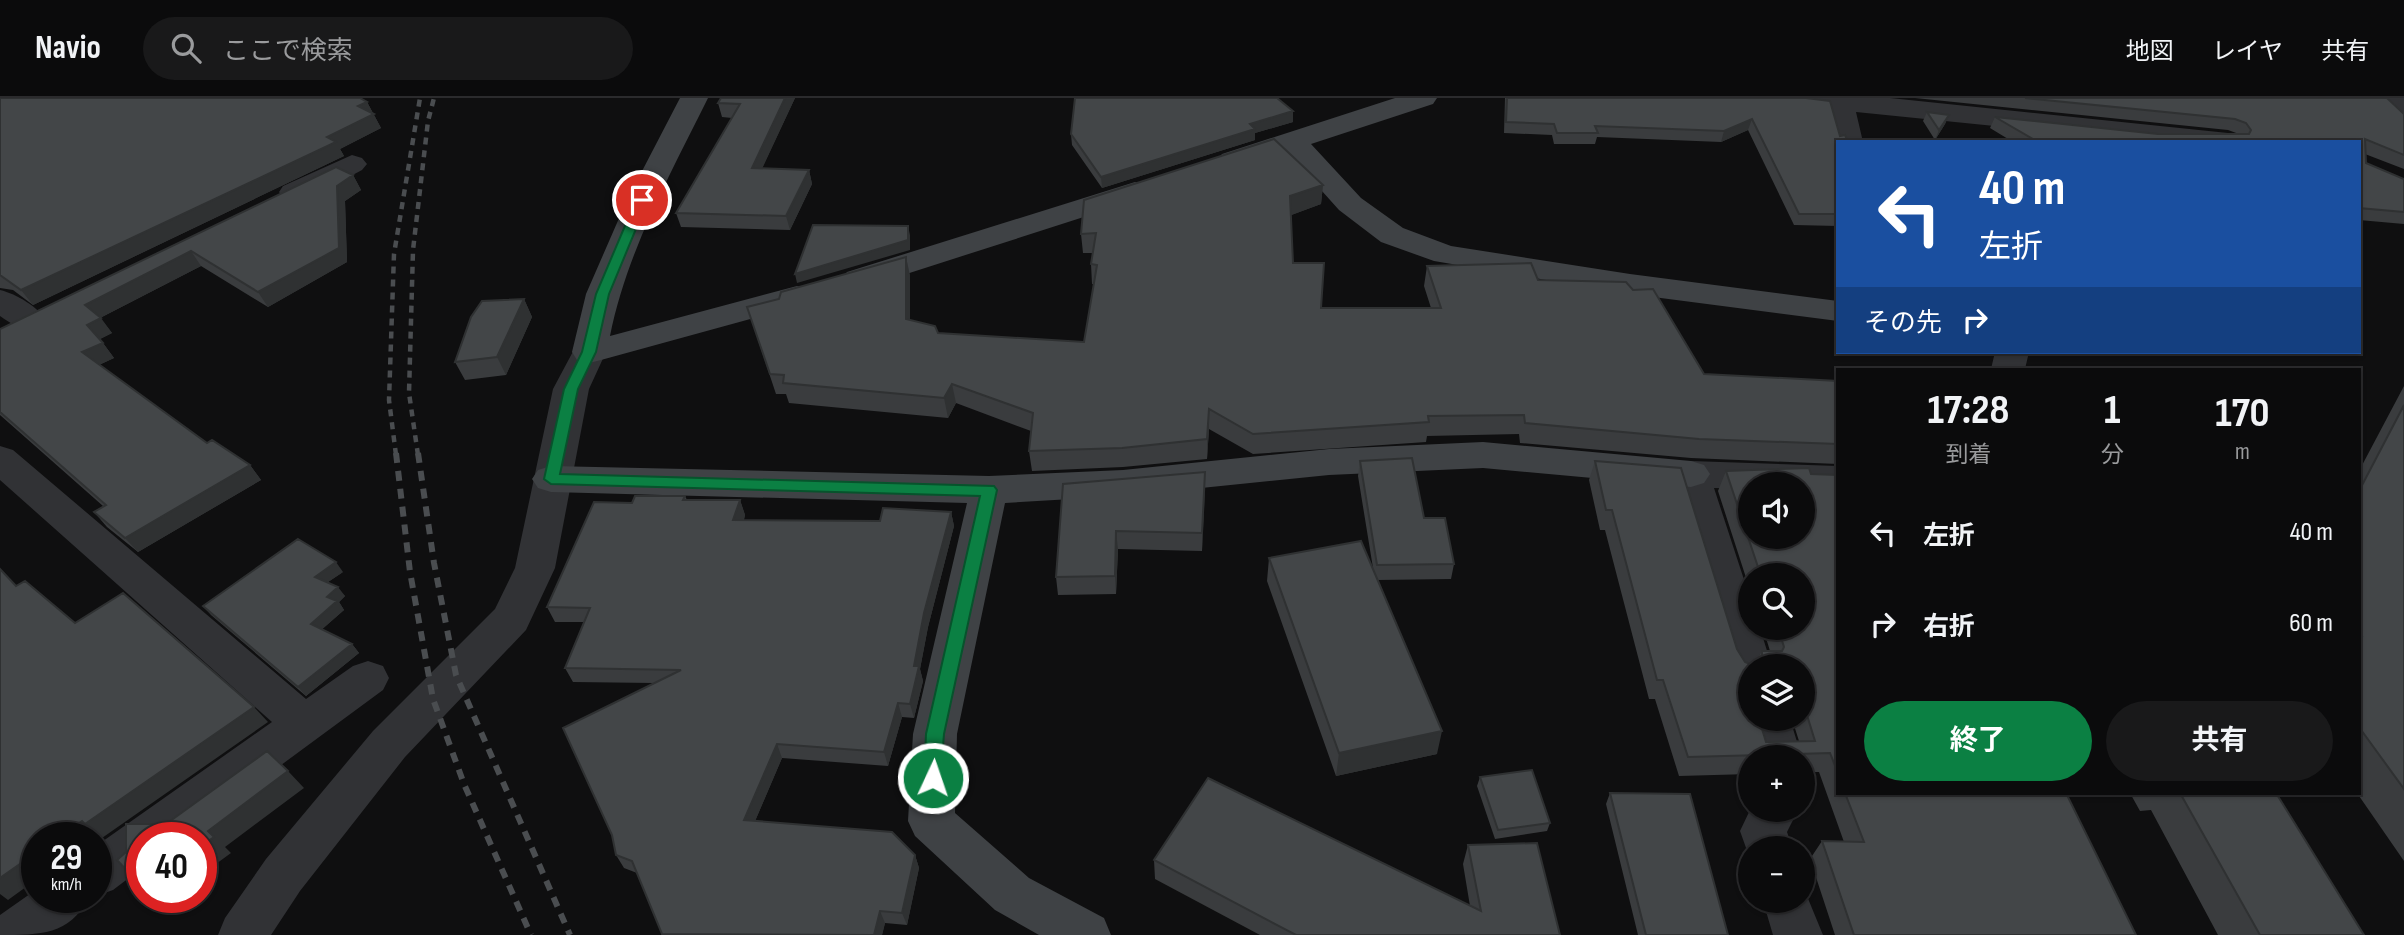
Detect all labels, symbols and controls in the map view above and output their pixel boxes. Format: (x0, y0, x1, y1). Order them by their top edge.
search box (143, 17, 633, 80)
text: Navio (35, 28, 101, 68)
icon: search (167, 29, 205, 67)
text: ここで検索 (223, 36, 353, 67)
text: 地図 (2126, 37, 2174, 66)
text: レイヤ (2212, 37, 2283, 66)
text: 共有 (2321, 37, 2369, 66)
text: 40 m (1979, 160, 2065, 219)
icon: left (1864, 168, 1955, 259)
pin (612, 170, 672, 230)
icon: arrive (623, 181, 661, 219)
text: 左折 (1979, 228, 2043, 267)
icon: right (1956, 301, 1994, 339)
text: その先 (1864, 308, 1942, 339)
text: 17:28 (1927, 385, 2009, 436)
text: 1 (2104, 385, 2121, 436)
text: 170 (2215, 388, 2270, 439)
text: m (2235, 438, 2250, 466)
text: 到着 (1945, 441, 1991, 469)
text: 分 (2101, 441, 2124, 469)
map controls (1738, 472, 1815, 913)
button: sound (1738, 472, 1815, 549)
icon: left (1864, 514, 1902, 552)
text: 40 m (2290, 517, 2333, 548)
text: 左折 (1923, 521, 1975, 552)
button: search (1738, 563, 1815, 640)
icon: right (1864, 605, 1902, 643)
text: 60 m (2289, 608, 2333, 639)
text: 右折 (1923, 612, 1975, 643)
button: layers (1738, 654, 1815, 731)
button: 終了 (1864, 701, 2092, 781)
button: 共有 (2106, 701, 2333, 781)
position arrow (896, 741, 970, 815)
button: + (1738, 745, 1815, 822)
speed limit sign: 40 (126, 822, 217, 913)
button: − (1738, 836, 1815, 913)
text: 29 (51, 837, 82, 880)
text: km/h (51, 874, 82, 895)

